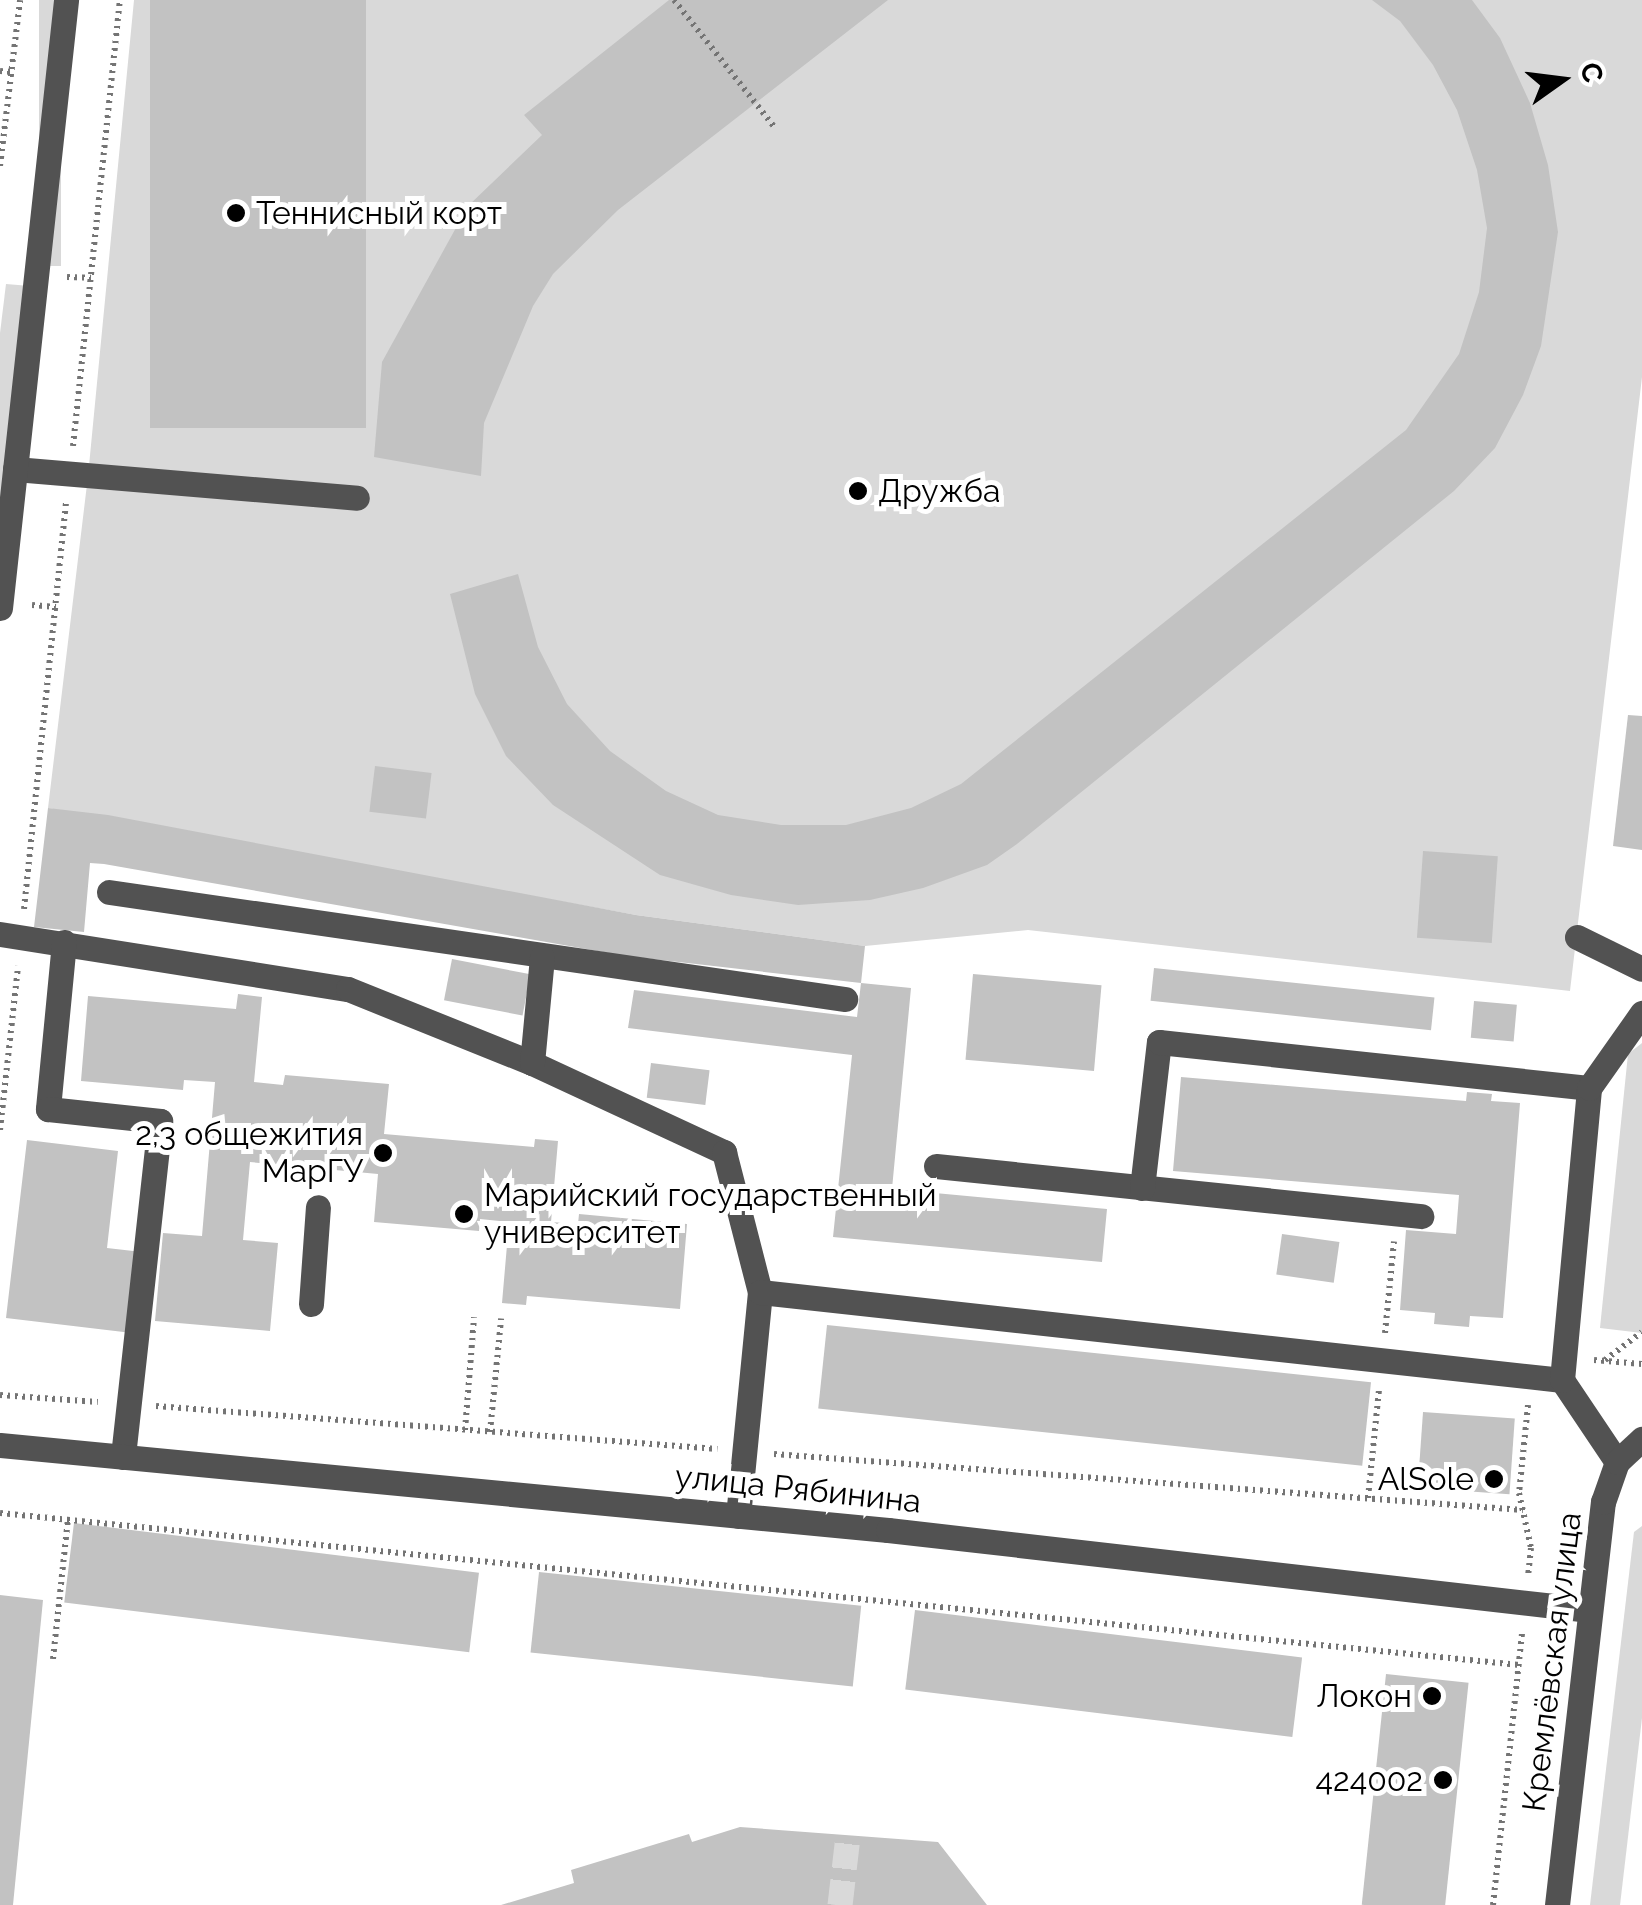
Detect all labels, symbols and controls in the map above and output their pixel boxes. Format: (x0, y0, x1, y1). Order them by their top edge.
north arrow (1512, 30, 1612, 130)
text: С (1573, 59, 1610, 86)
place label: Теннисный корт (256, 194, 502, 232)
marker: Теннисный корт (225, 202, 247, 224)
place label: Дружба (878, 472, 1000, 510)
marker: Дружба (847, 480, 869, 502)
place label: 2,3 общежития МарГУ (135, 1116, 363, 1191)
marker: 2,3 общежития МарГУ (372, 1142, 394, 1164)
place label: Марийский государственный университет (484, 1177, 937, 1252)
marker: Марийский государственный университет (453, 1203, 475, 1225)
street label: улица Рябинина (673, 1457, 923, 1521)
place label: AlSole (1378, 1460, 1474, 1498)
marker: AlSole (1483, 1468, 1505, 1490)
street label: Кремлёвская улица (1515, 1510, 1589, 1814)
place label: Локон (1316, 1677, 1412, 1715)
marker: Локон (1421, 1685, 1443, 1707)
place label: 424002 (1316, 1761, 1423, 1799)
marker: 424002 (1432, 1769, 1454, 1791)

